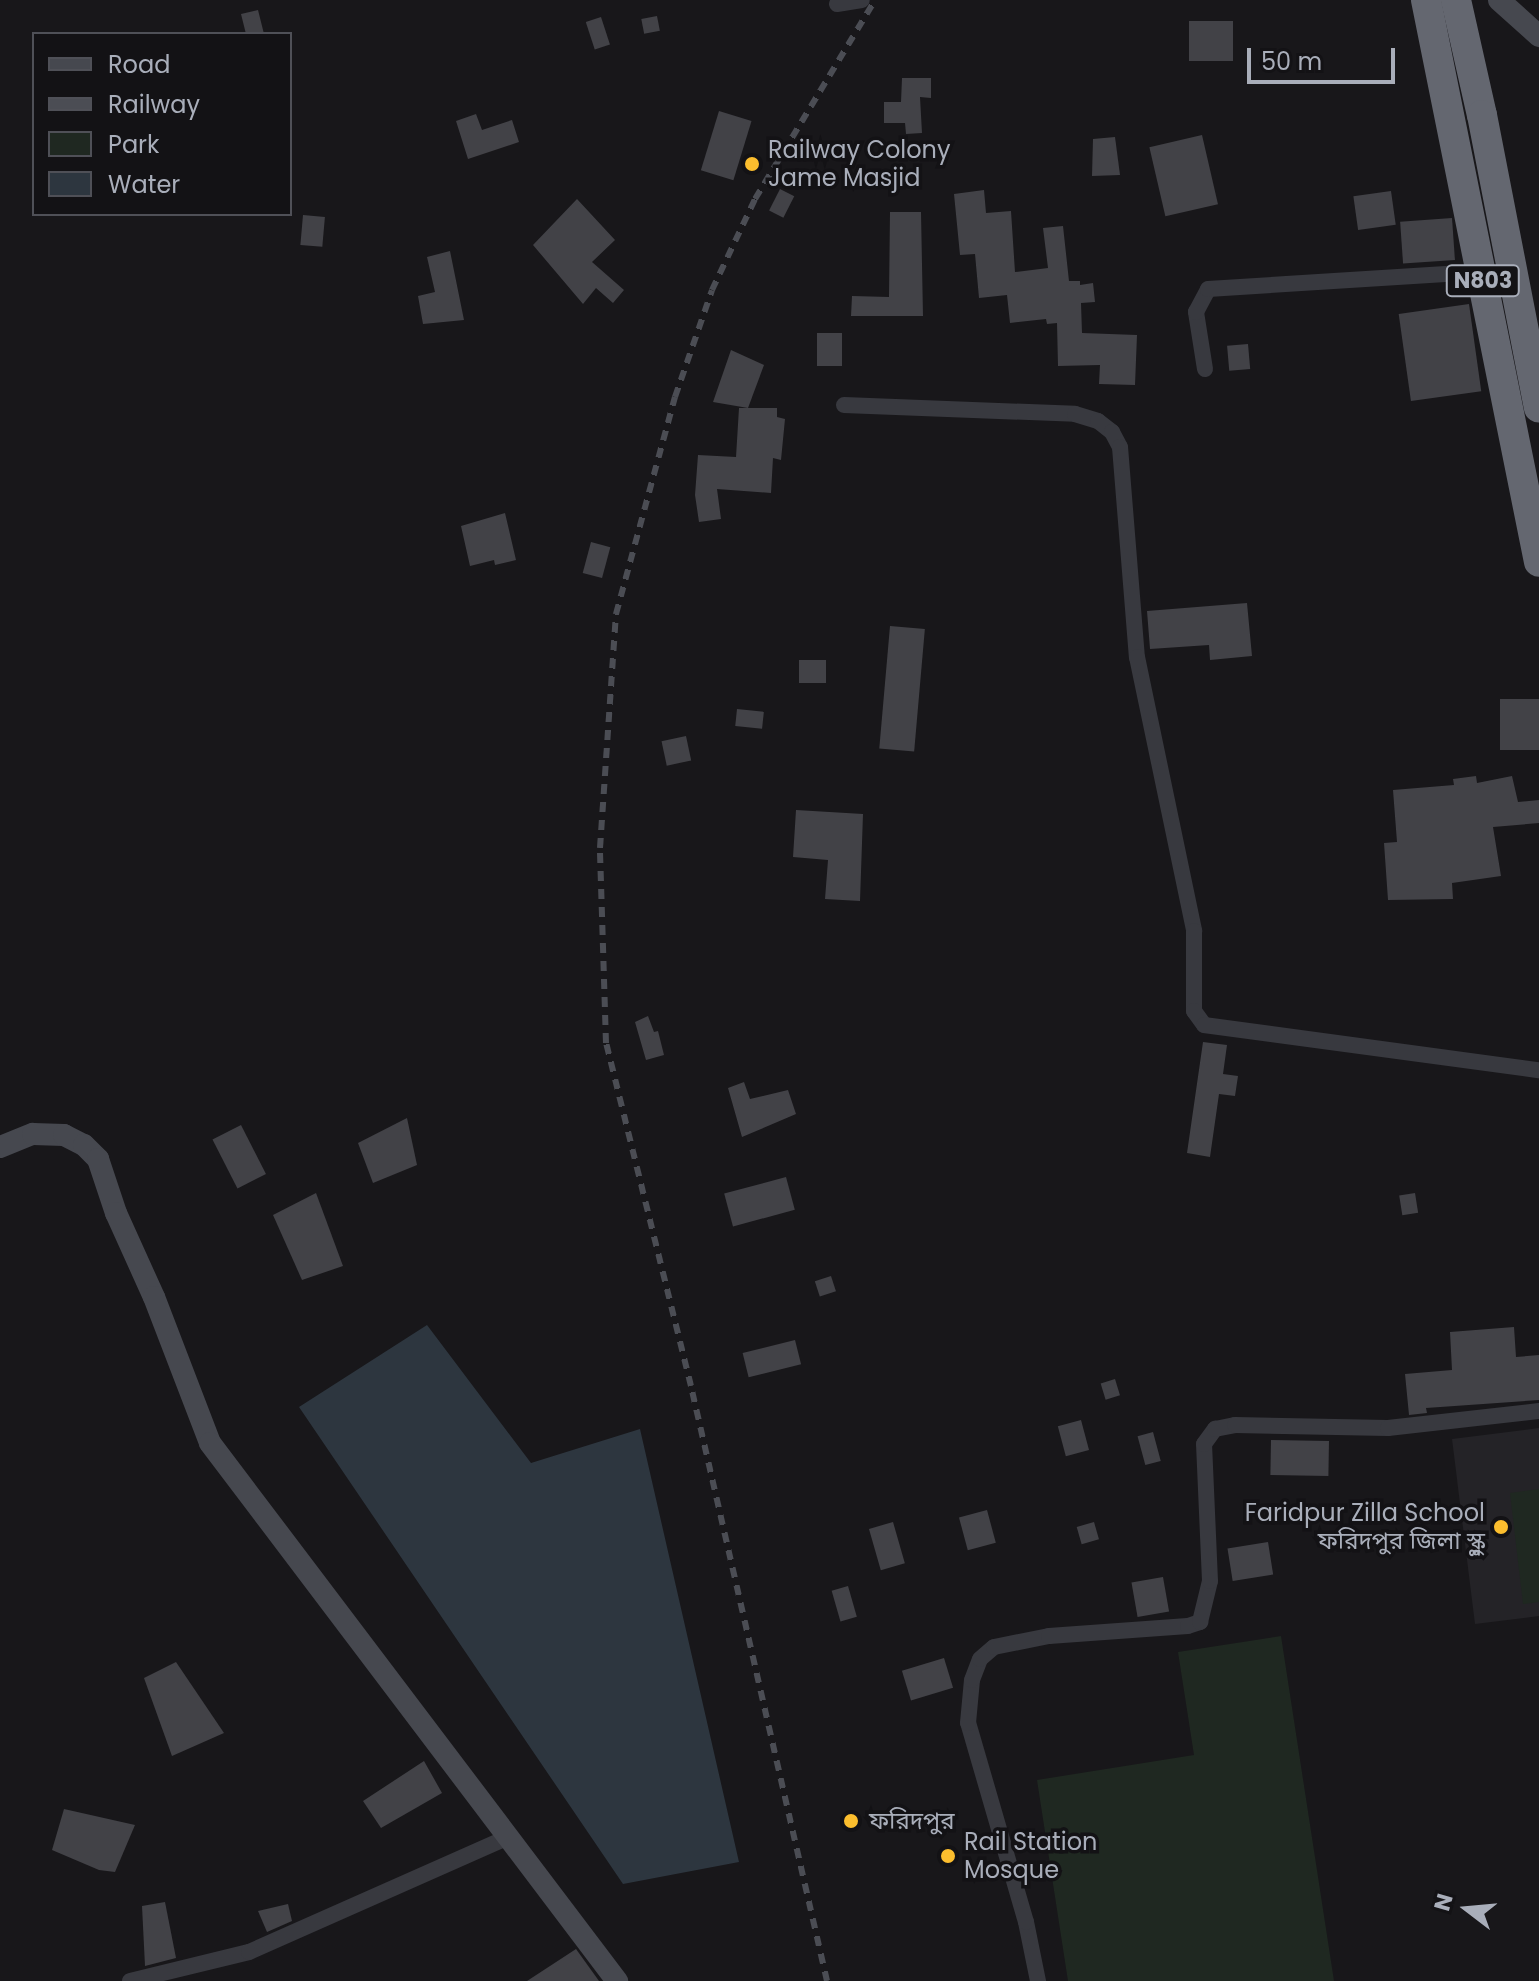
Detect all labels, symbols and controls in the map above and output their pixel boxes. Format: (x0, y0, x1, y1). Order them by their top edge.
legend (32, 32, 292, 216)
scale bar (1251, 32, 1399, 82)
text: 50 m (1261, 45, 1322, 78)
text: Road (108, 48, 170, 81)
text: Railway (108, 88, 200, 121)
text: Park (108, 128, 159, 161)
place label: Railway Colony Jame Masjid (768, 136, 950, 192)
marker: Railway Colony Jame Masjid (743, 155, 761, 173)
text: Water (108, 168, 180, 201)
road number: N803 (1445, 263, 1521, 299)
place label: Faridpur Zilla School ফরিদপুর জিলা স্কুল (1245, 1499, 1485, 1555)
marker: Faridpur Zilla School ফরিদপুর জিলা স্কুল (1492, 1518, 1510, 1536)
place label: ফরিদপুর (869, 1807, 954, 1835)
marker: ফরিদপুর (840, 1810, 862, 1832)
place label: Rail Station Mosque (964, 1828, 1097, 1884)
marker: Rail Station Mosque (939, 1847, 957, 1865)
north arrow (1427, 1869, 1507, 1949)
text: N (1426, 1890, 1461, 1914)

